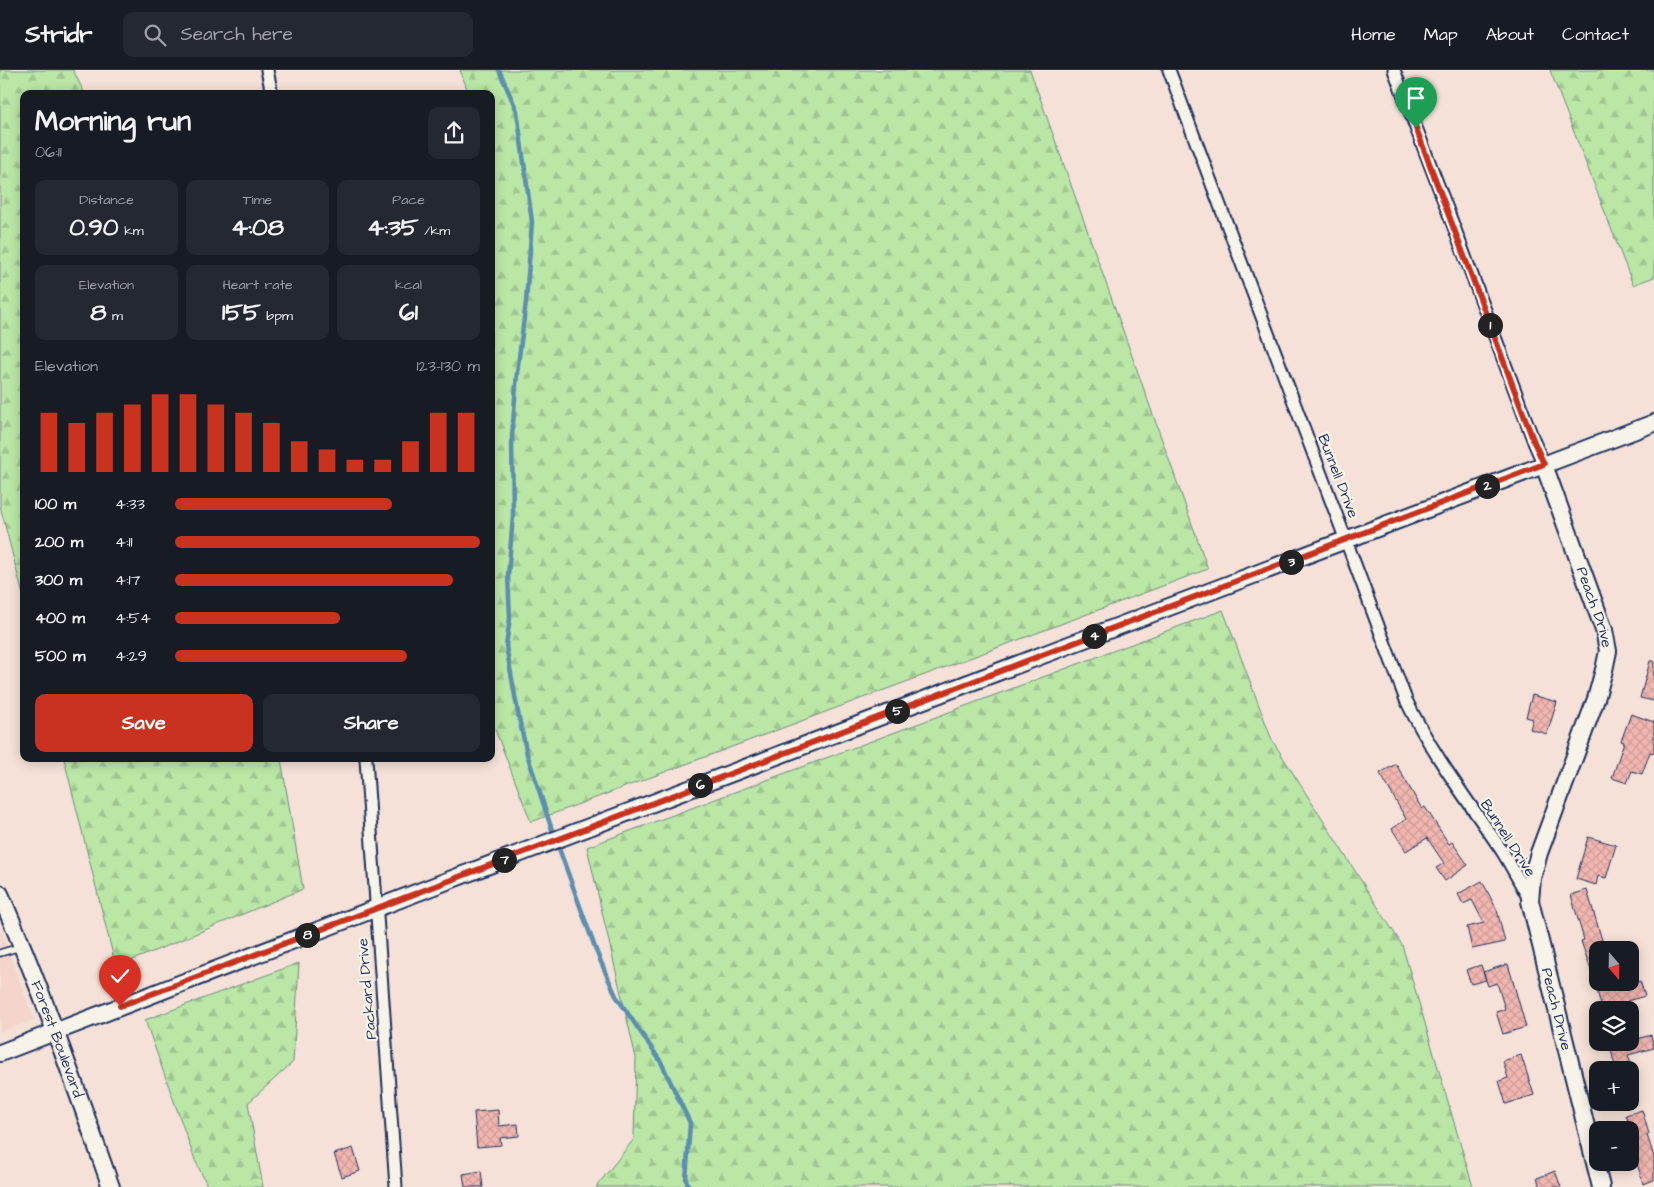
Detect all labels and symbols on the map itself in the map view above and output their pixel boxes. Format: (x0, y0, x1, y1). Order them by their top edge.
pin (1395, 77, 1437, 128)
pin: 1 (1478, 312, 1502, 338)
street label: Bunnell Drive (1312, 431, 1364, 521)
pin: 2 (1474, 474, 1500, 498)
pin: 3 (1278, 550, 1304, 574)
street label: Peach Drive (1571, 564, 1618, 649)
pin: 4 (1082, 624, 1106, 648)
pin: 5 (884, 698, 910, 724)
pin: 6 (688, 772, 712, 798)
street label: Bunnell Drive (1475, 795, 1541, 881)
pin: 7 (492, 848, 516, 872)
pin: 8 (294, 922, 320, 948)
street label: Packard Drive (352, 937, 382, 1041)
north arrow (1589, 941, 1639, 991)
pin (99, 955, 141, 1006)
street label: Peach Drive (1536, 965, 1577, 1053)
street label: Forest Boulevard (26, 977, 89, 1101)

